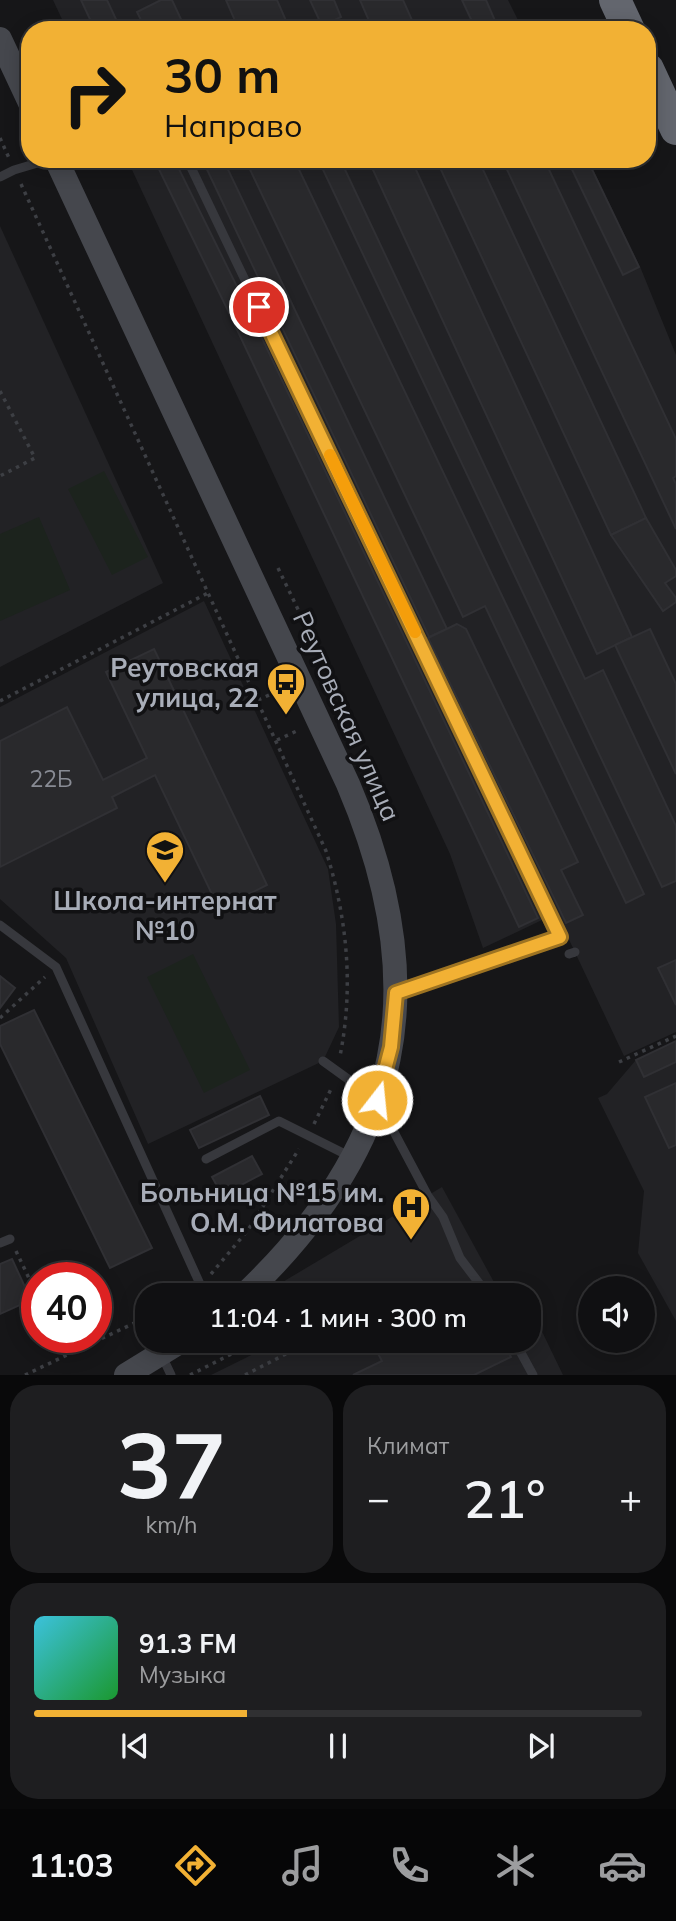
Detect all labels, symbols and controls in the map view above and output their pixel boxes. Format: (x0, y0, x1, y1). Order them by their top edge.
text: 30 m (164, 44, 280, 105)
icon: right (49, 49, 140, 140)
text: Направо (164, 105, 303, 145)
pin (229, 277, 289, 337)
icon: arrive (240, 288, 278, 326)
street label: Реутовская улица (286, 606, 408, 826)
place label: Реутовская улица, 22 (110, 651, 259, 714)
bus stop icon: Реутовская улица, 22 (265, 661, 307, 716)
house number: 22Б (29, 764, 73, 793)
school or university icon: Школа-интернат №10 (144, 829, 186, 884)
place label: Школа-интернат №10 (53, 884, 277, 947)
position arrow (340, 1063, 414, 1137)
place label: Больница №15 им. О.М. Филатова (140, 1176, 384, 1239)
hospital icon: Больница №15 им. О.М. Филатова (390, 1186, 432, 1241)
speed limit sign: 40 (21, 1262, 112, 1353)
map controls (578, 1276, 655, 1353)
button: sound (578, 1276, 655, 1353)
text: 11:04 · 1 мин · 300 m (209, 1301, 467, 1334)
text: 37 (117, 1407, 226, 1521)
text: Климат (367, 1431, 449, 1460)
text: 21° (464, 1466, 545, 1531)
text: − (367, 1474, 390, 1522)
text: + (619, 1474, 642, 1522)
text: km/h (145, 1510, 198, 1539)
text: 91.3 FM (139, 1627, 237, 1660)
text: Музыка (139, 1660, 226, 1689)
icon: previous (116, 1727, 154, 1765)
icon: pause (319, 1727, 357, 1765)
icon: next (522, 1727, 560, 1765)
icon: directions (171, 1841, 220, 1890)
icon: music (278, 1841, 327, 1890)
icon: phone (385, 1841, 434, 1890)
icon: climate (491, 1841, 540, 1890)
icon: car (598, 1841, 647, 1890)
text: 11:03 (29, 1845, 114, 1885)

